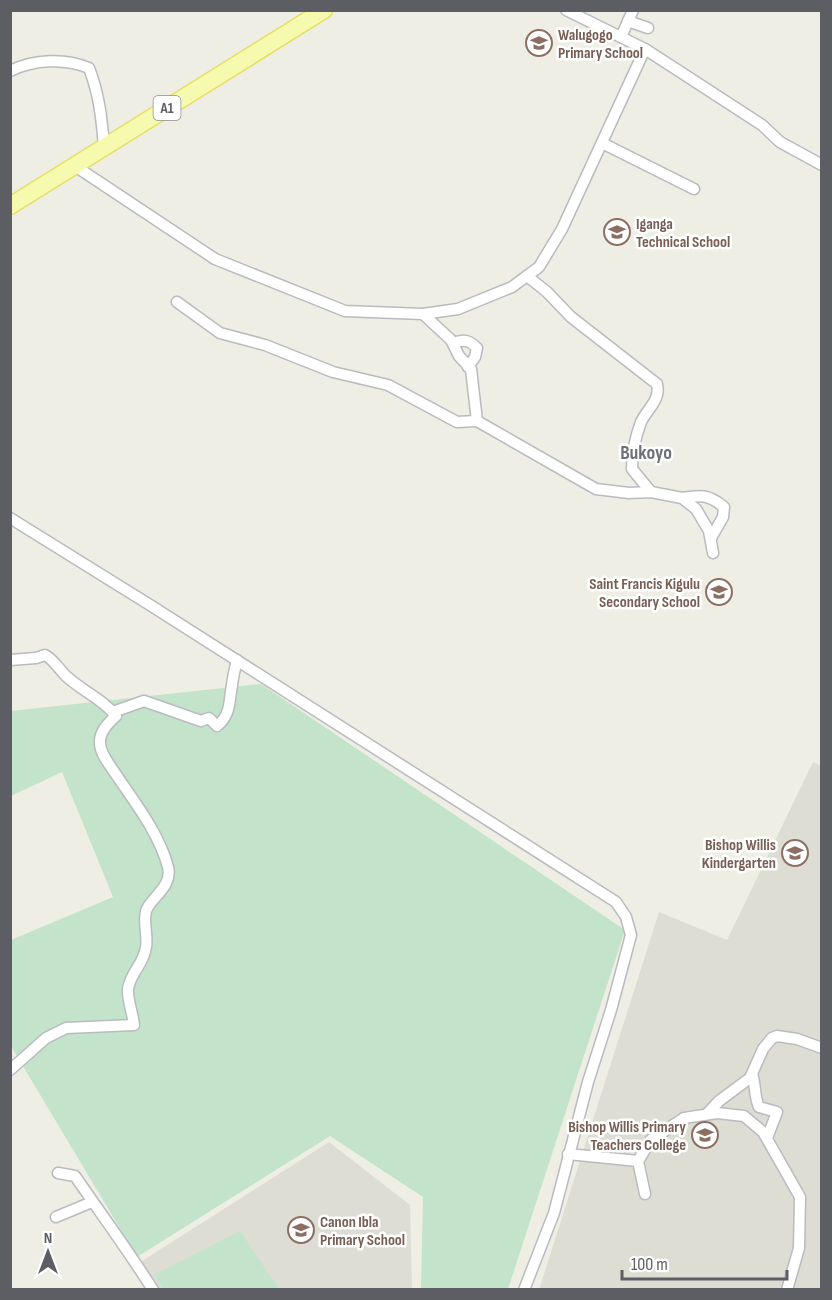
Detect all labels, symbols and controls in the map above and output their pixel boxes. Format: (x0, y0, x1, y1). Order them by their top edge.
place label: Walugogo Primary School (558, 26, 643, 63)
school or university icon: Walugogo Primary School (524, 28, 554, 58)
road number: A1 (154, 96, 180, 120)
place label: Iganga Technical School (636, 215, 730, 252)
school or university icon: Iganga Technical School (602, 217, 632, 247)
district label: Bukoyo (620, 441, 672, 465)
place label: Saint Francis Kigulu Secondary School (589, 575, 700, 612)
school or university icon: Saint Francis Kigulu Secondary School (704, 577, 734, 607)
place label: Bishop Willis Kindergarten (702, 836, 776, 873)
school or university icon: Bishop Willis Kindergarten (780, 838, 810, 868)
place label: Bishop Willis Primary Teachers College (568, 1118, 686, 1155)
school or university icon: Bishop Willis Primary Teachers College (690, 1120, 720, 1150)
place label: Canon Ibla Primary School (320, 1213, 405, 1250)
school or university icon: Canon Ibla Primary School (286, 1215, 316, 1245)
north arrow (18, 1222, 78, 1282)
text: N (44, 1229, 52, 1248)
scale bar (622, 1243, 787, 1281)
text: 100 m (631, 1254, 668, 1275)

